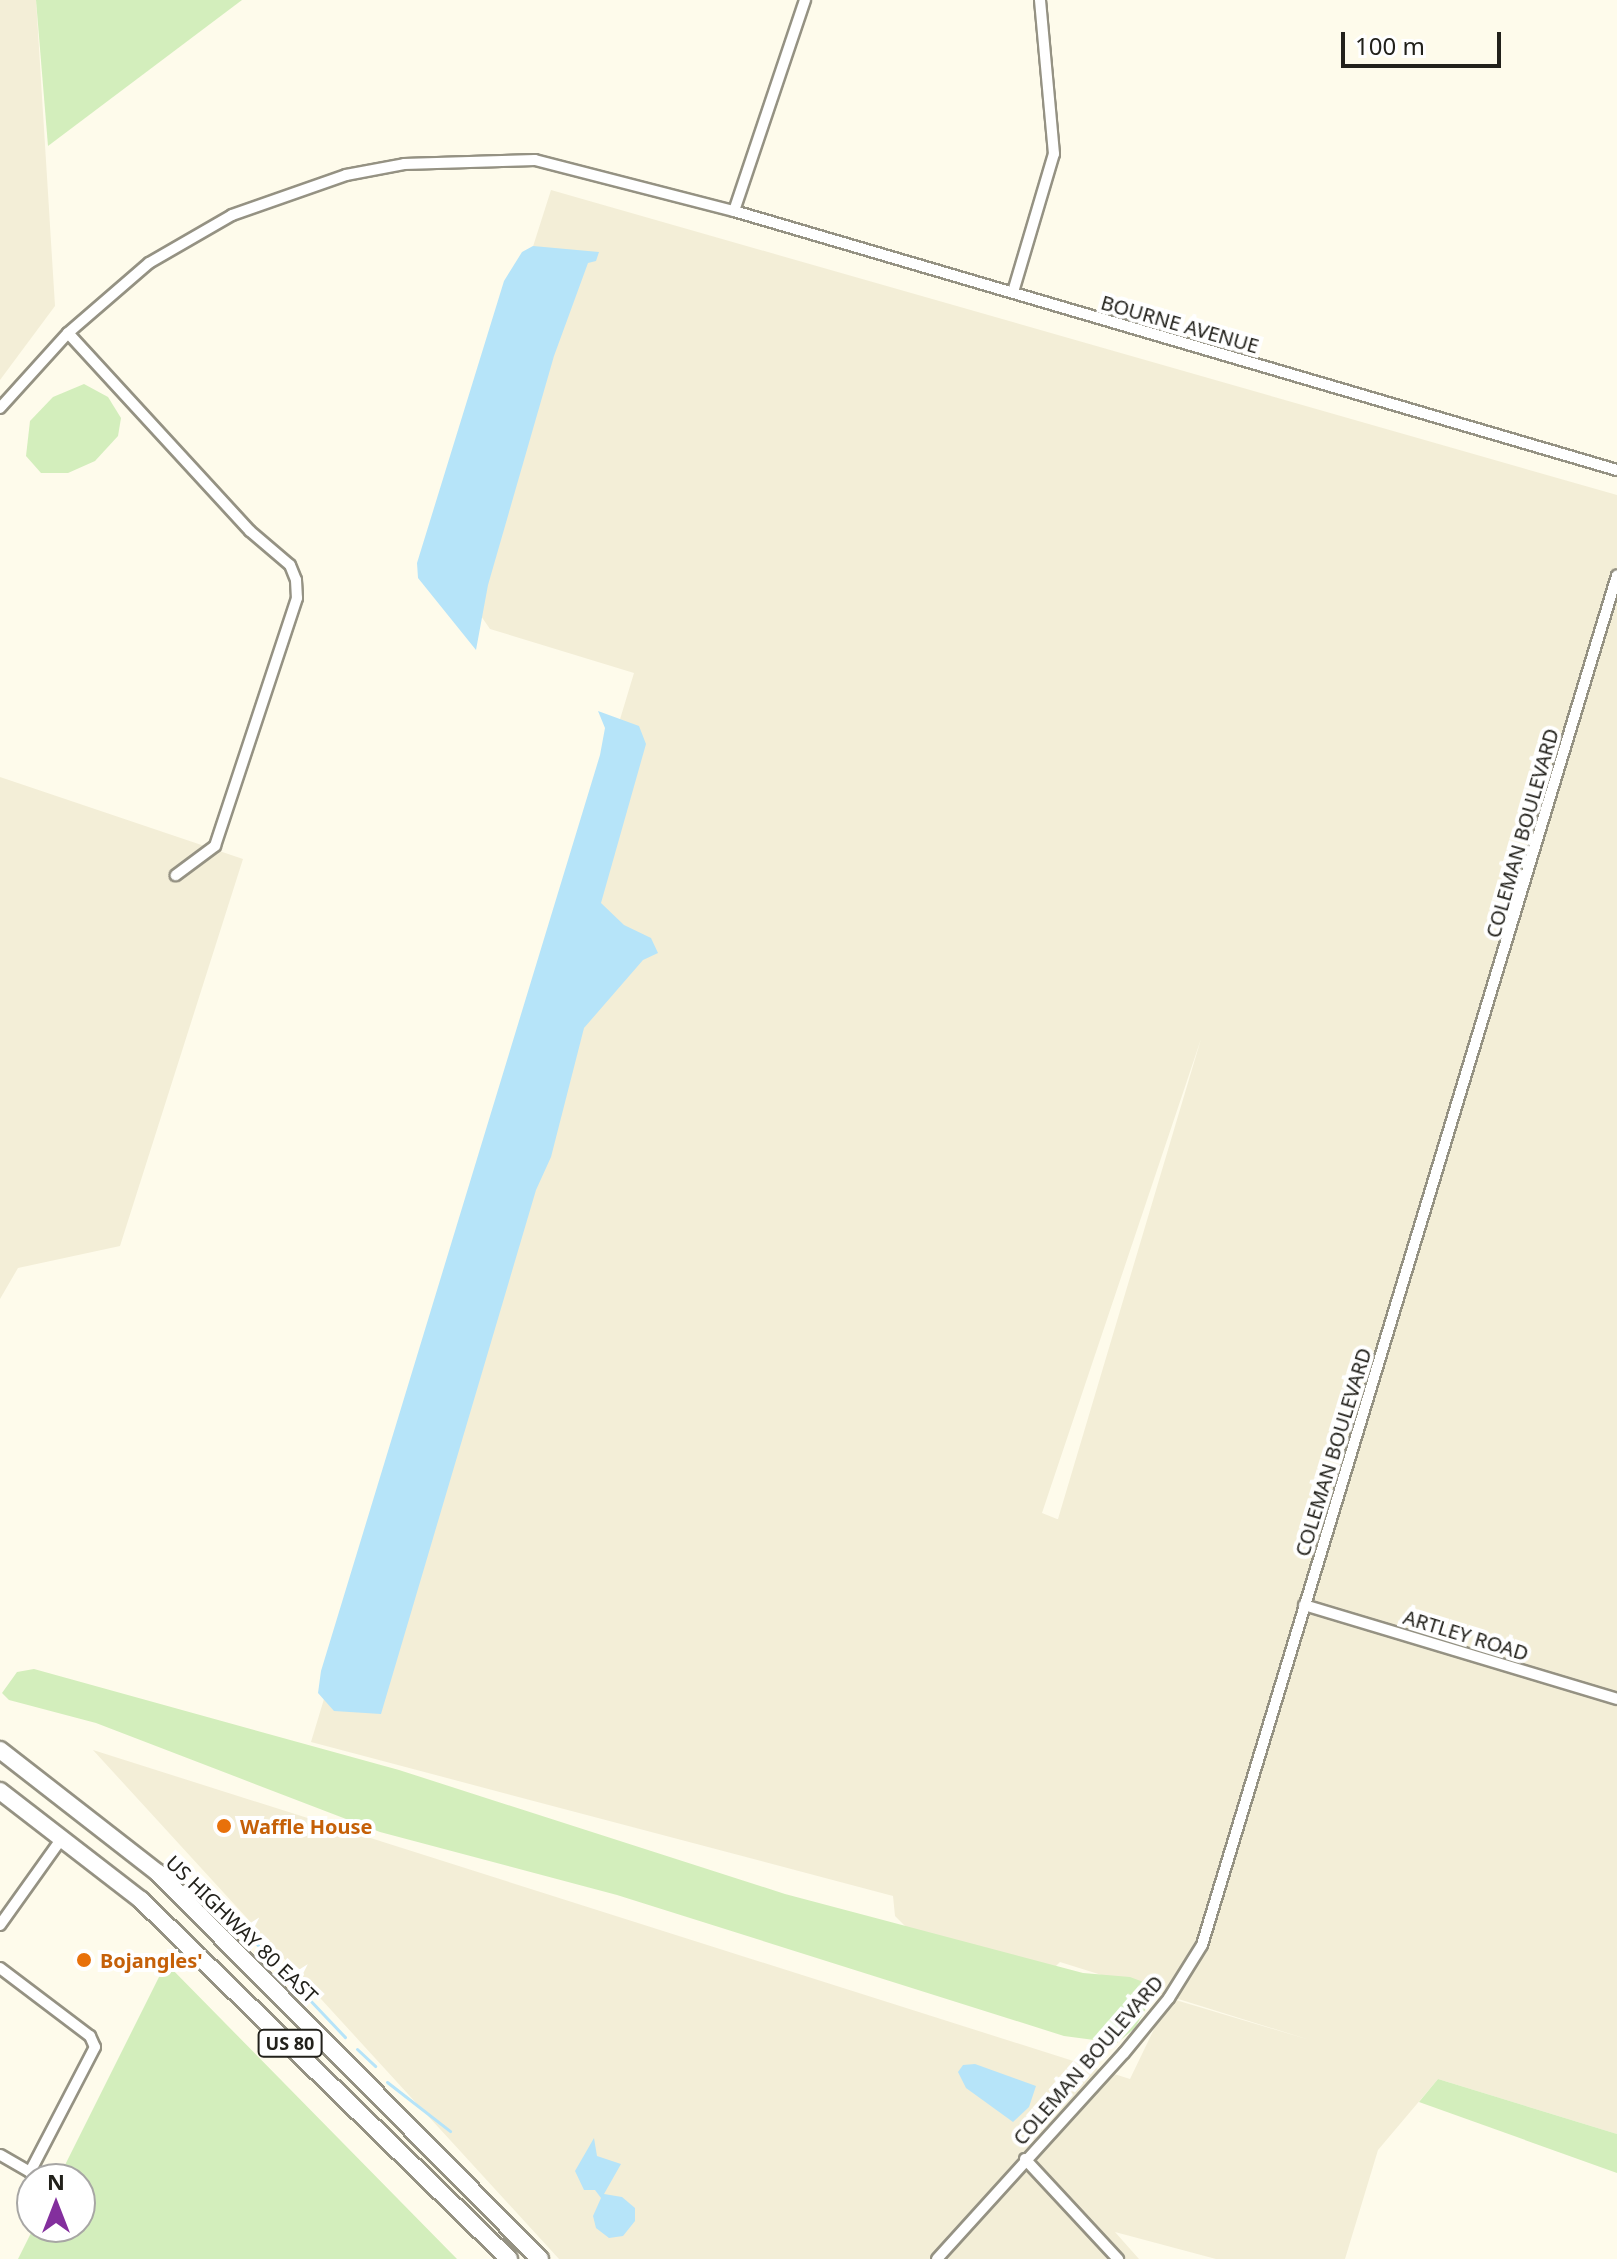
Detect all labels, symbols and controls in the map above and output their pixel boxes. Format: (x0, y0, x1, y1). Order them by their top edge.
scale bar (1345, 16, 1505, 66)
text: 100 m (1355, 29, 1425, 62)
street label: BOURNE AVENUE (1098, 290, 1262, 358)
street label: COLEMAN BOULEVARD (1481, 726, 1563, 940)
street label: COLEMAN BOULEVARD (1290, 1345, 1376, 1559)
street label: ARTLEY ROAD (1401, 1605, 1531, 1665)
place label: Waffle House (240, 1814, 372, 1838)
marker: Waffle House (215, 1817, 233, 1835)
street label: US HIGHWAY 80 EAST (161, 1850, 323, 2008)
place label: Bojangles' (100, 1948, 203, 1972)
marker: Bojangles' (75, 1951, 93, 1969)
street label: COLEMAN BOULEVARD (1008, 1970, 1168, 2150)
road number: US 80 (256, 2029, 324, 2057)
north arrow (16, 2163, 96, 2243)
text: N (47, 2166, 65, 2196)

